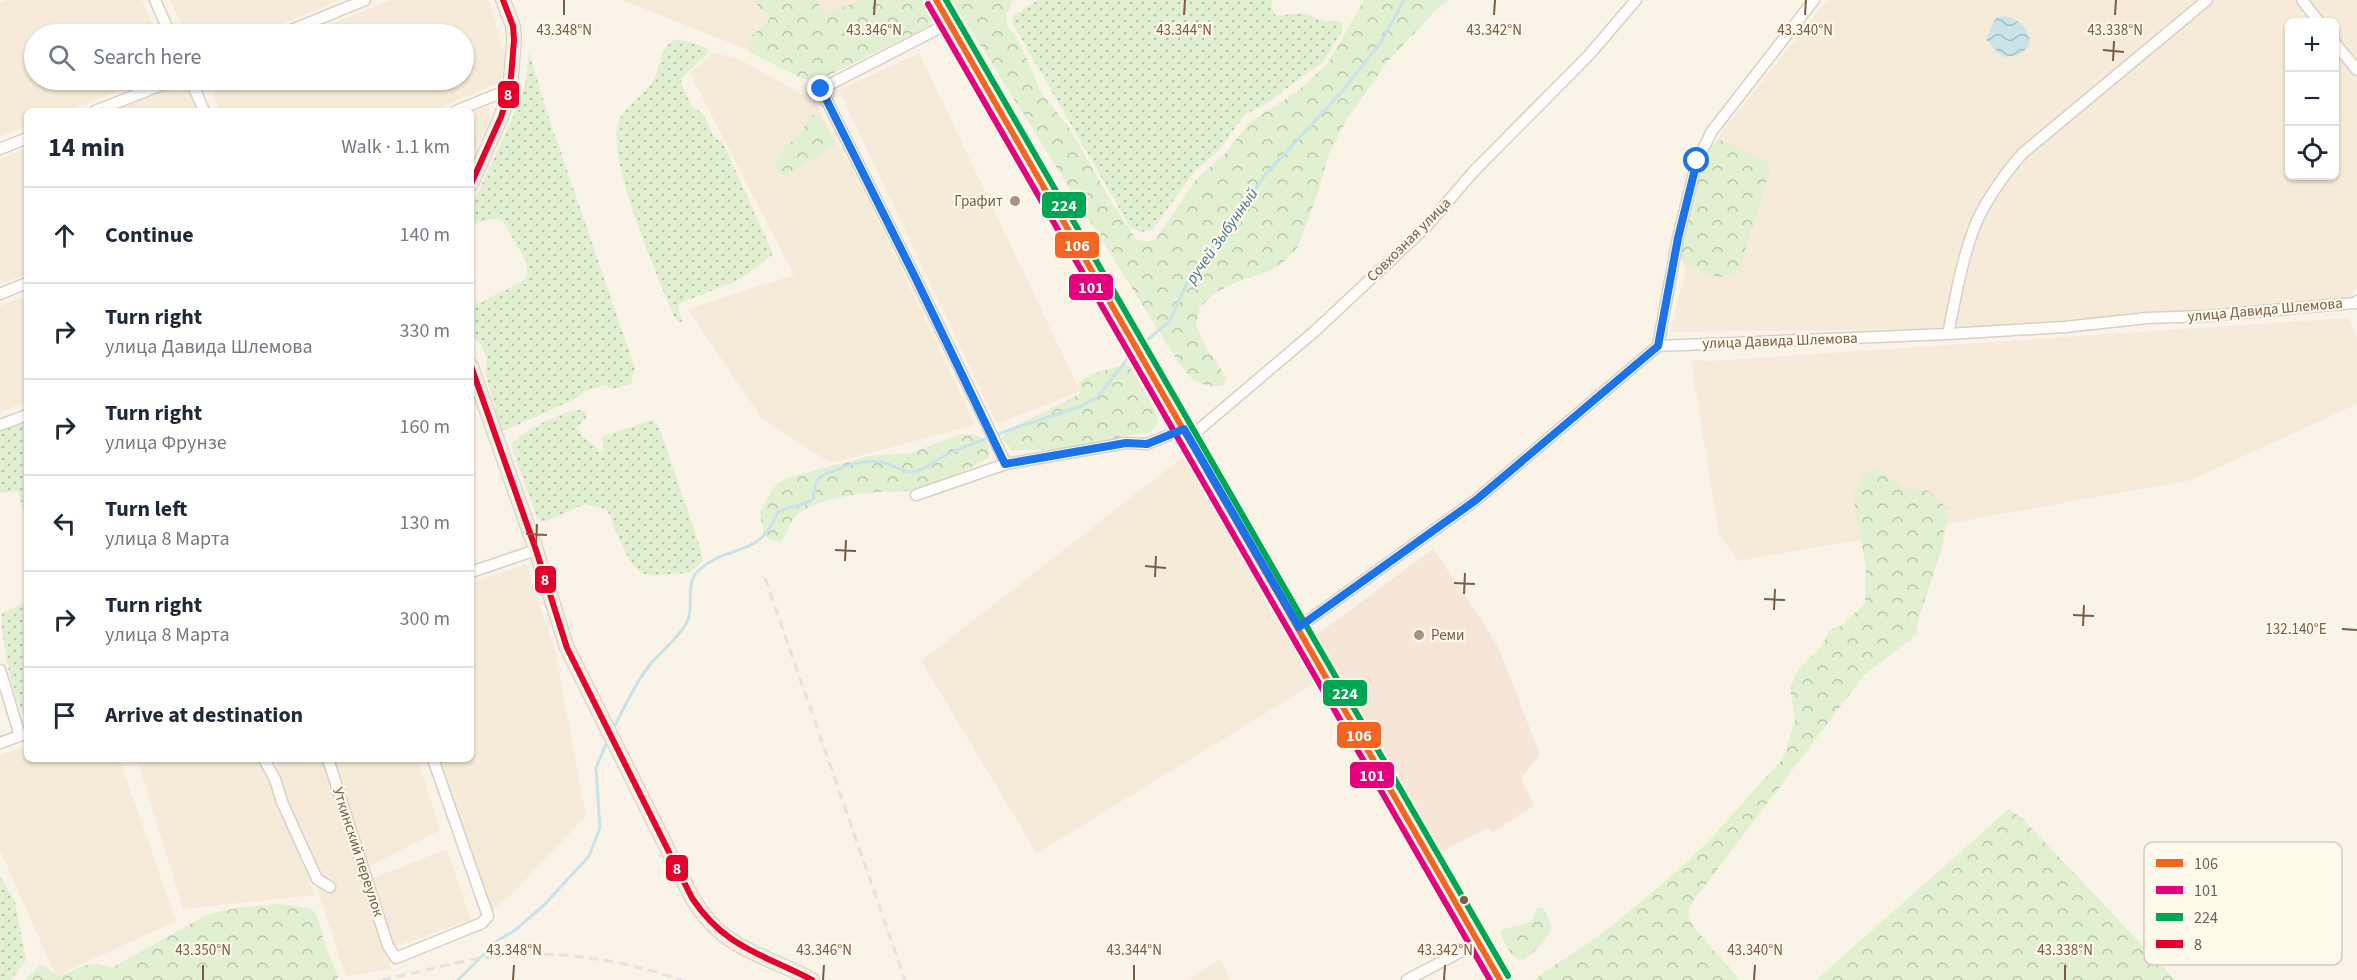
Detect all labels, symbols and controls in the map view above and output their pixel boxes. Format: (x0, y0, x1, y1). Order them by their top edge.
map controls (2285, 18, 2339, 180)
button: + (2285, 18, 2339, 72)
text: 43.348°N (536, 20, 592, 41)
text: 43.346°N (846, 20, 902, 41)
text: 43.344°N (1156, 20, 1212, 41)
text: 43.342°N (1466, 20, 1522, 41)
text: 43.340°N (1777, 20, 1833, 41)
text: 43.338°N (2087, 20, 2143, 41)
search box (24, 24, 474, 90)
icon: search (45, 41, 78, 74)
text: Search here (93, 41, 201, 73)
button: − (2285, 72, 2339, 126)
route end (807, 75, 833, 101)
line badge: 8 (497, 80, 520, 109)
text: 8 (504, 84, 512, 106)
button: locate (2285, 126, 2339, 180)
text: 14 min (48, 129, 125, 166)
text: Walk · 1.1 km (341, 133, 450, 161)
route start (1683, 147, 1709, 173)
water label: ручей Зыбунный (1180, 184, 1263, 289)
place label: Графит (954, 191, 1003, 212)
line badge: 224 (1041, 191, 1087, 219)
street label: Совхозная улица (1362, 193, 1456, 287)
marker: Графит (1008, 194, 1022, 208)
text: 224 (1051, 195, 1077, 217)
icon: ahead (48, 219, 81, 252)
text: Continue (105, 219, 194, 251)
text: 140 m (400, 221, 450, 249)
line badge: 106 (1054, 231, 1100, 259)
text: 106 (1064, 235, 1090, 257)
line badge: 101 (1068, 273, 1114, 301)
text: 101 (1078, 277, 1104, 299)
street label: улица Давида Шлемова (2187, 293, 2343, 327)
text: Turn right (105, 301, 202, 333)
icon: right (48, 315, 81, 348)
text: 330 m (400, 317, 450, 345)
street label: улица Давида Шлемова (1702, 328, 1858, 354)
text: улица Давида Шлемова (105, 333, 313, 361)
text: Turn right (105, 397, 202, 429)
icon: right (48, 411, 81, 444)
text: 160 m (400, 413, 450, 441)
text: улица Фрунзе (105, 429, 227, 457)
text: Turn left (105, 493, 187, 525)
icon: left (48, 507, 81, 540)
text: 130 m (400, 509, 450, 537)
text: улица 8 Марта (105, 525, 230, 553)
line badge: 8 (534, 565, 557, 594)
text: 8 (541, 569, 549, 591)
text: Turn right (105, 589, 202, 621)
icon: right (48, 603, 81, 636)
text: 300 m (400, 605, 450, 633)
text: 132.140°E (2265, 619, 2327, 640)
text: улица 8 Марта (105, 621, 230, 649)
place label: Реми (1431, 625, 1465, 646)
marker: Реми (1412, 628, 1426, 642)
line badge: 224 (1322, 679, 1368, 707)
text: 224 (1332, 683, 1358, 705)
icon: arrive (48, 699, 81, 732)
text: Arrive at destination (105, 699, 303, 731)
line badge: 106 (1336, 721, 1382, 749)
text: 106 (1346, 725, 1372, 747)
line badge: 101 (1349, 761, 1395, 789)
text: 101 (1359, 765, 1385, 787)
street label: Уткинский переулок (327, 785, 389, 920)
legend (2144, 842, 2342, 965)
text: 106 (2194, 853, 2218, 875)
line badge: 8 (665, 854, 689, 882)
text: 8 (673, 858, 681, 880)
text: 101 (2194, 880, 2218, 902)
unlabelled marker (1458, 894, 1470, 906)
text: 224 (2194, 907, 2218, 929)
text: 8 (2194, 934, 2202, 956)
text: 43.350°N (175, 940, 231, 961)
text: 43.348°N (486, 940, 542, 961)
text: 43.346°N (796, 940, 852, 961)
text: 43.344°N (1106, 940, 1162, 961)
text: 43.342°N (1417, 940, 1473, 961)
text: 43.340°N (1727, 940, 1783, 961)
text: 43.338°N (2037, 940, 2093, 961)

